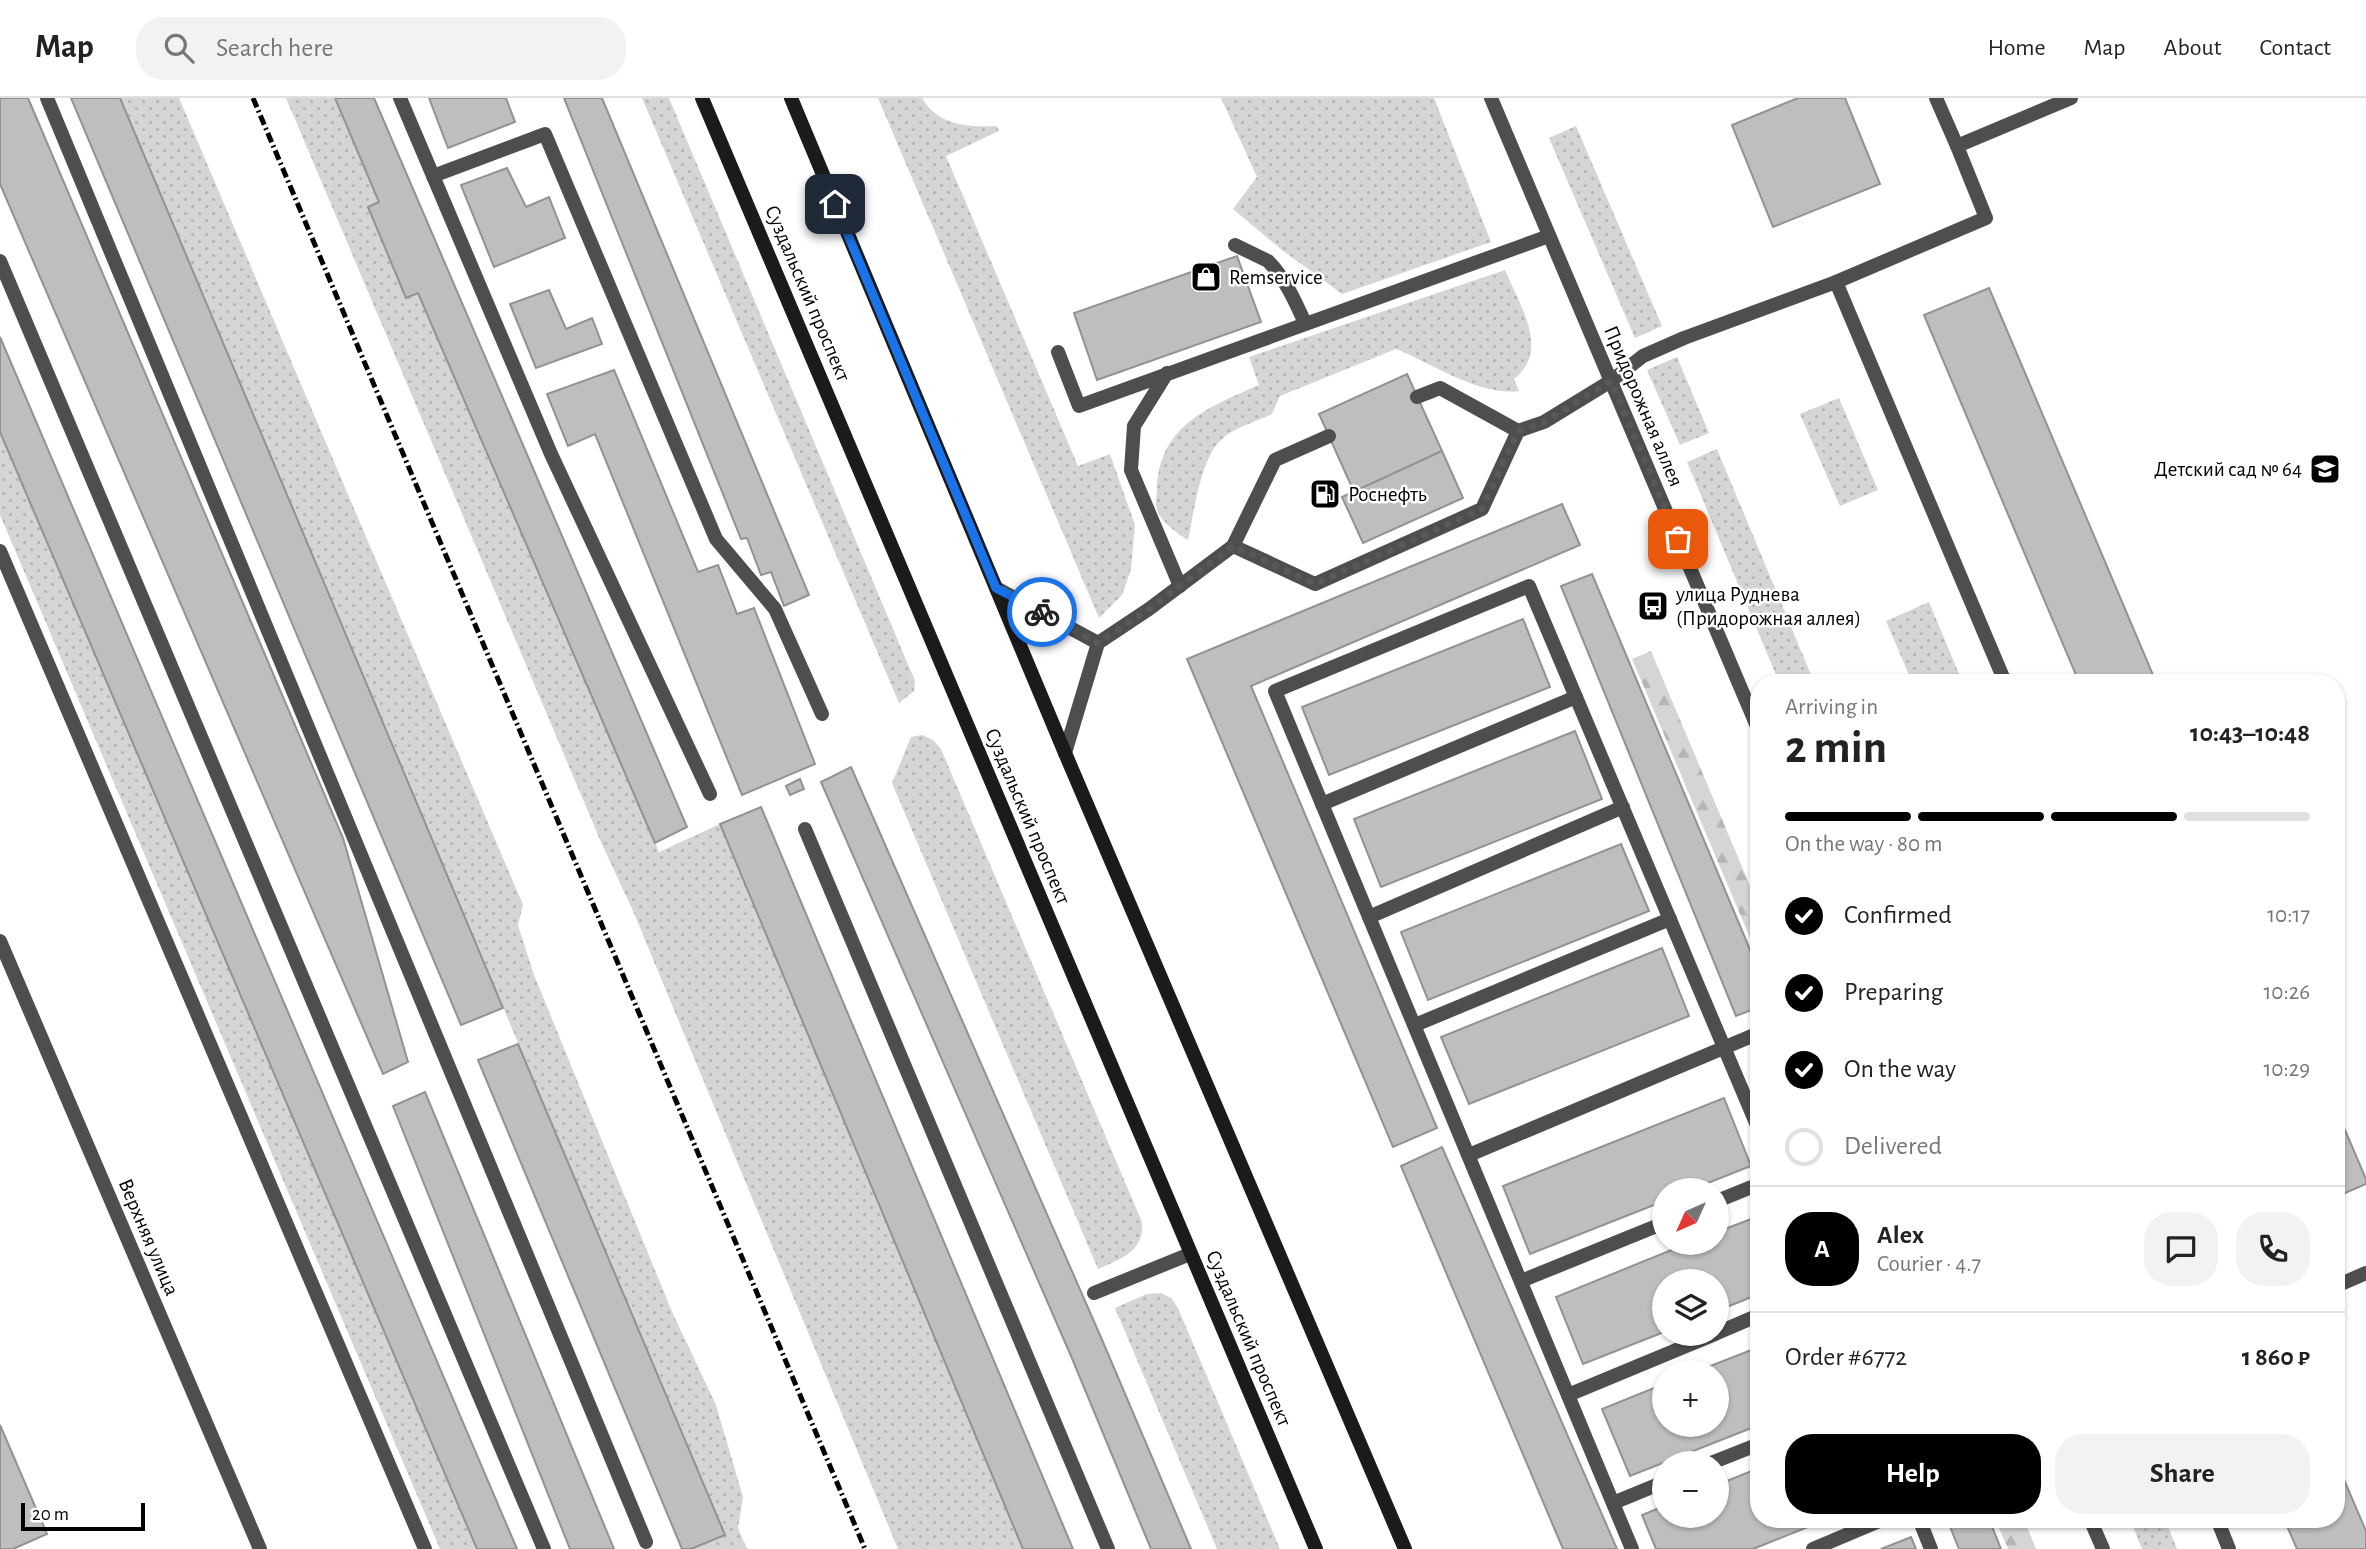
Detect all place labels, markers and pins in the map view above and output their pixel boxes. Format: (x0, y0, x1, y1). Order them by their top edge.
pin (805, 174, 865, 234)
shop icon: Remservice (1189, 260, 1223, 294)
place label: Remservice (1229, 267, 1323, 288)
school or university icon: Детский сад № 64 (2308, 452, 2342, 486)
place label: Детский сад № 64 (2154, 459, 2302, 480)
fuel station icon: Роснефть (1308, 477, 1342, 511)
place label: Роснефть (1348, 484, 1427, 505)
pin (1648, 509, 1708, 569)
place label: улица Руднева (Придорожная аллея) (1675, 584, 1861, 629)
bus stop icon: улица Руднева (Придорожная аллея) (1636, 589, 1670, 623)

